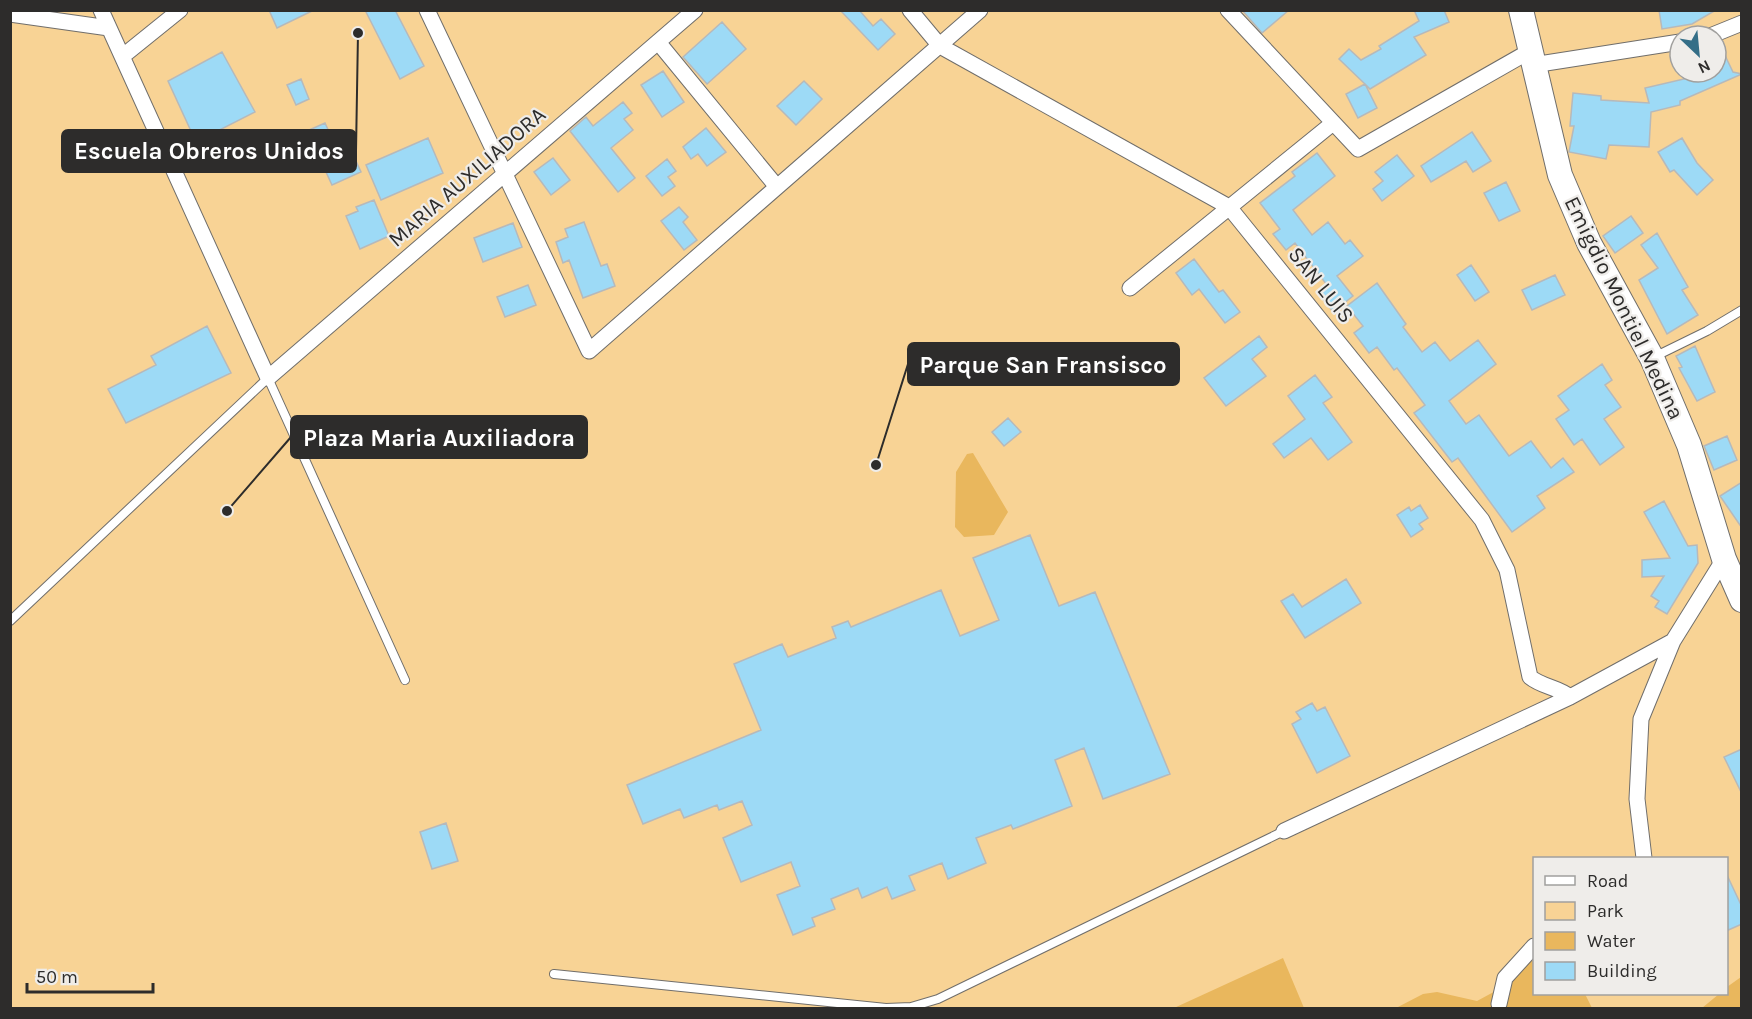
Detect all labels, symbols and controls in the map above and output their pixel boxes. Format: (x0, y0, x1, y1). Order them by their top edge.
north arrow (1668, 24, 1728, 84)
text: N (1695, 56, 1714, 78)
street label: MARIA AUXILIADORA (383, 101, 551, 252)
callout: Escuela Obreros Unidos (62, 130, 356, 172)
text: Escuela Obreros Unidos (74, 137, 344, 165)
street label: Emigdio Montiel Medina (1559, 192, 1689, 424)
street label: SAN LUIS (1282, 242, 1360, 328)
callout: Parque San Fransisco (908, 343, 1179, 385)
text: Parque San Fransisco (919, 351, 1167, 379)
callout: Plaza Maria Auxiliadora (291, 416, 587, 458)
text: Plaza Maria Auxiliadora (303, 424, 575, 452)
legend (1533, 857, 1728, 995)
text: Road (1587, 870, 1628, 892)
text: Park (1587, 900, 1624, 922)
text: Water (1587, 930, 1635, 952)
scale bar (27, 956, 153, 994)
text: Building (1587, 960, 1657, 982)
text: 50 m (36, 966, 78, 988)

